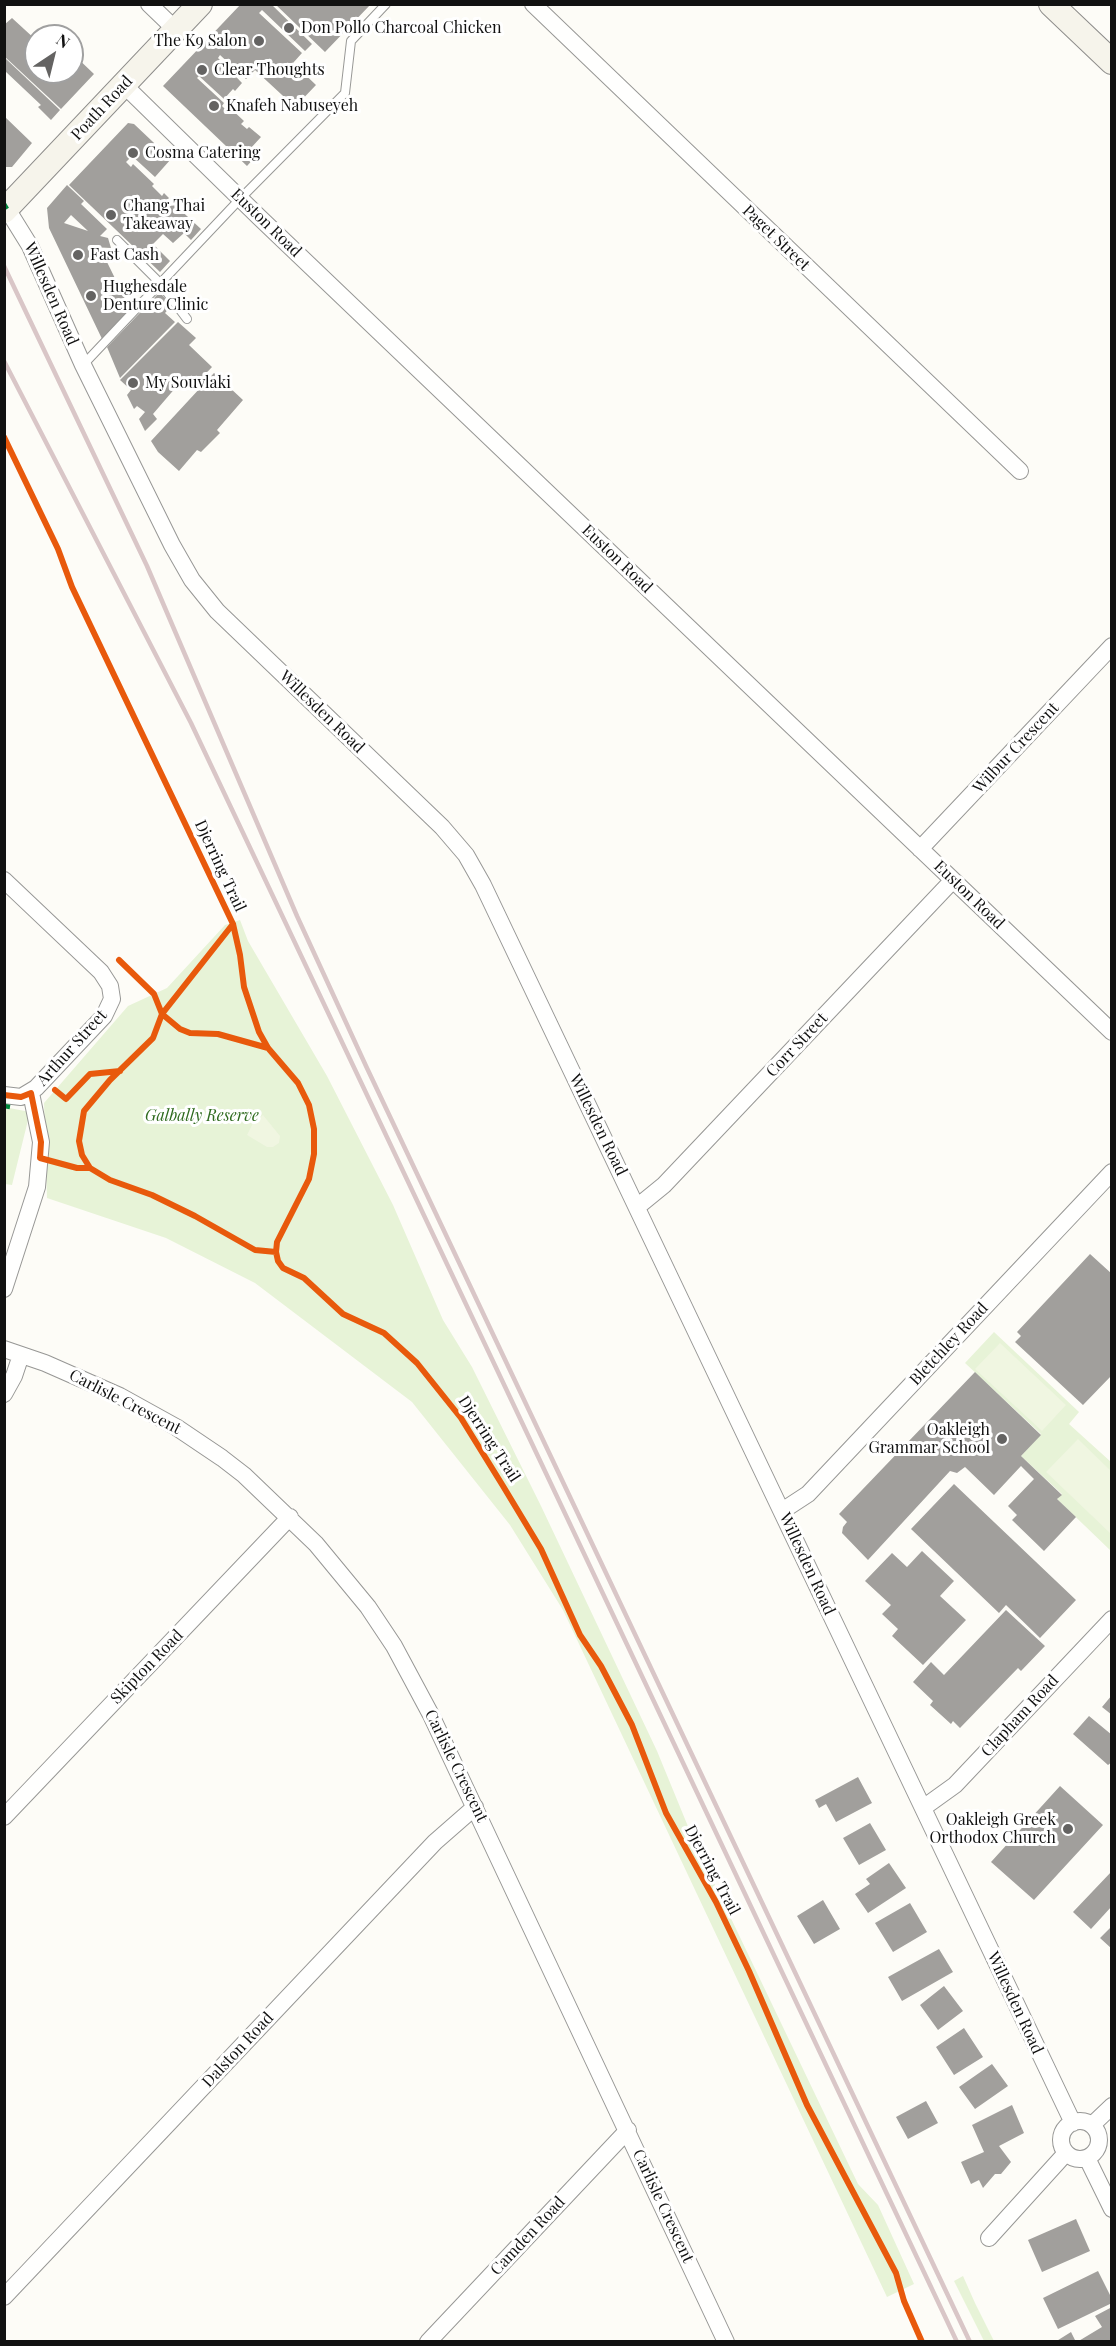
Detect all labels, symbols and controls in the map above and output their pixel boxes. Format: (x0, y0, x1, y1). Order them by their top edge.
place label: Don Pollo Charcoal Chicken (301, 18, 502, 38)
marker: Don Pollo Charcoal Chicken (282, 21, 296, 35)
north arrow (24, 24, 84, 84)
text: N (53, 29, 74, 52)
place label: The K9 Salon (154, 31, 247, 51)
marker: The K9 Salon (252, 34, 266, 48)
place label: Clear Thoughts (214, 60, 325, 80)
marker: Clear Thoughts (195, 63, 209, 77)
street label: Poath Road (67, 72, 137, 144)
place label: Knafeh Nabuseyeh (226, 96, 358, 116)
marker: Knafeh Nabuseyeh (207, 99, 221, 113)
place label: Cosma Catering (145, 143, 260, 163)
marker: Cosma Catering (126, 146, 140, 160)
street label: Euston Road (227, 185, 305, 261)
place label: Chang Thai Takeaway (123, 196, 205, 234)
street label: Paget Street (738, 201, 814, 275)
marker: Chang Thai Takeaway (104, 208, 118, 222)
street label: Willesden Road (20, 240, 82, 348)
place label: Fast Cash (90, 245, 159, 265)
marker: Fast Cash (71, 248, 85, 262)
place label: Hughesdale Denture Clinic (103, 277, 208, 315)
marker: Hughesdale Denture Clinic (84, 289, 98, 303)
place label: My Souvlaki (145, 373, 231, 393)
marker: My Souvlaki (126, 376, 140, 390)
street label: Euston Road (578, 521, 656, 597)
street label: Willesden Road (276, 667, 368, 757)
street label: Wilbur Crescent (969, 699, 1063, 797)
street label: Djerring Trail (190, 817, 250, 915)
street label: Euston Road (930, 857, 1008, 933)
street label: Arthur Street (33, 1006, 111, 1090)
street label: Corr Street (762, 1009, 832, 1081)
street label: Willesden Road (565, 1071, 631, 1179)
park label: Galbally Reserve (145, 1106, 259, 1126)
street label: Bletchley Road (906, 1299, 992, 1389)
street label: Carlisle Crescent (66, 1366, 184, 1438)
street label: Djerring Trail (454, 1392, 524, 1486)
place label: Oakleigh Grammar School (868, 1420, 990, 1458)
marker: Oakleigh Grammar School (995, 1432, 1009, 1446)
street label: Willesden Road (775, 1510, 839, 1618)
street label: Skipton Road (107, 1626, 187, 1708)
street label: Clapham Road (977, 1671, 1063, 1761)
street label: Carlisle Crescent (420, 1707, 492, 1825)
place label: Oakleigh Greek Orthodox Church (929, 1810, 1056, 1848)
street label: Djerring Trail (680, 1822, 744, 1918)
marker: Oakleigh Greek Orthodox Church (1061, 1822, 1075, 1836)
street label: Willesden Road (983, 1949, 1047, 2057)
street label: Dalston Road (198, 2009, 278, 2091)
street label: Carlisle Crescent (628, 2146, 698, 2266)
street label: Camden Road (487, 2193, 569, 2279)

